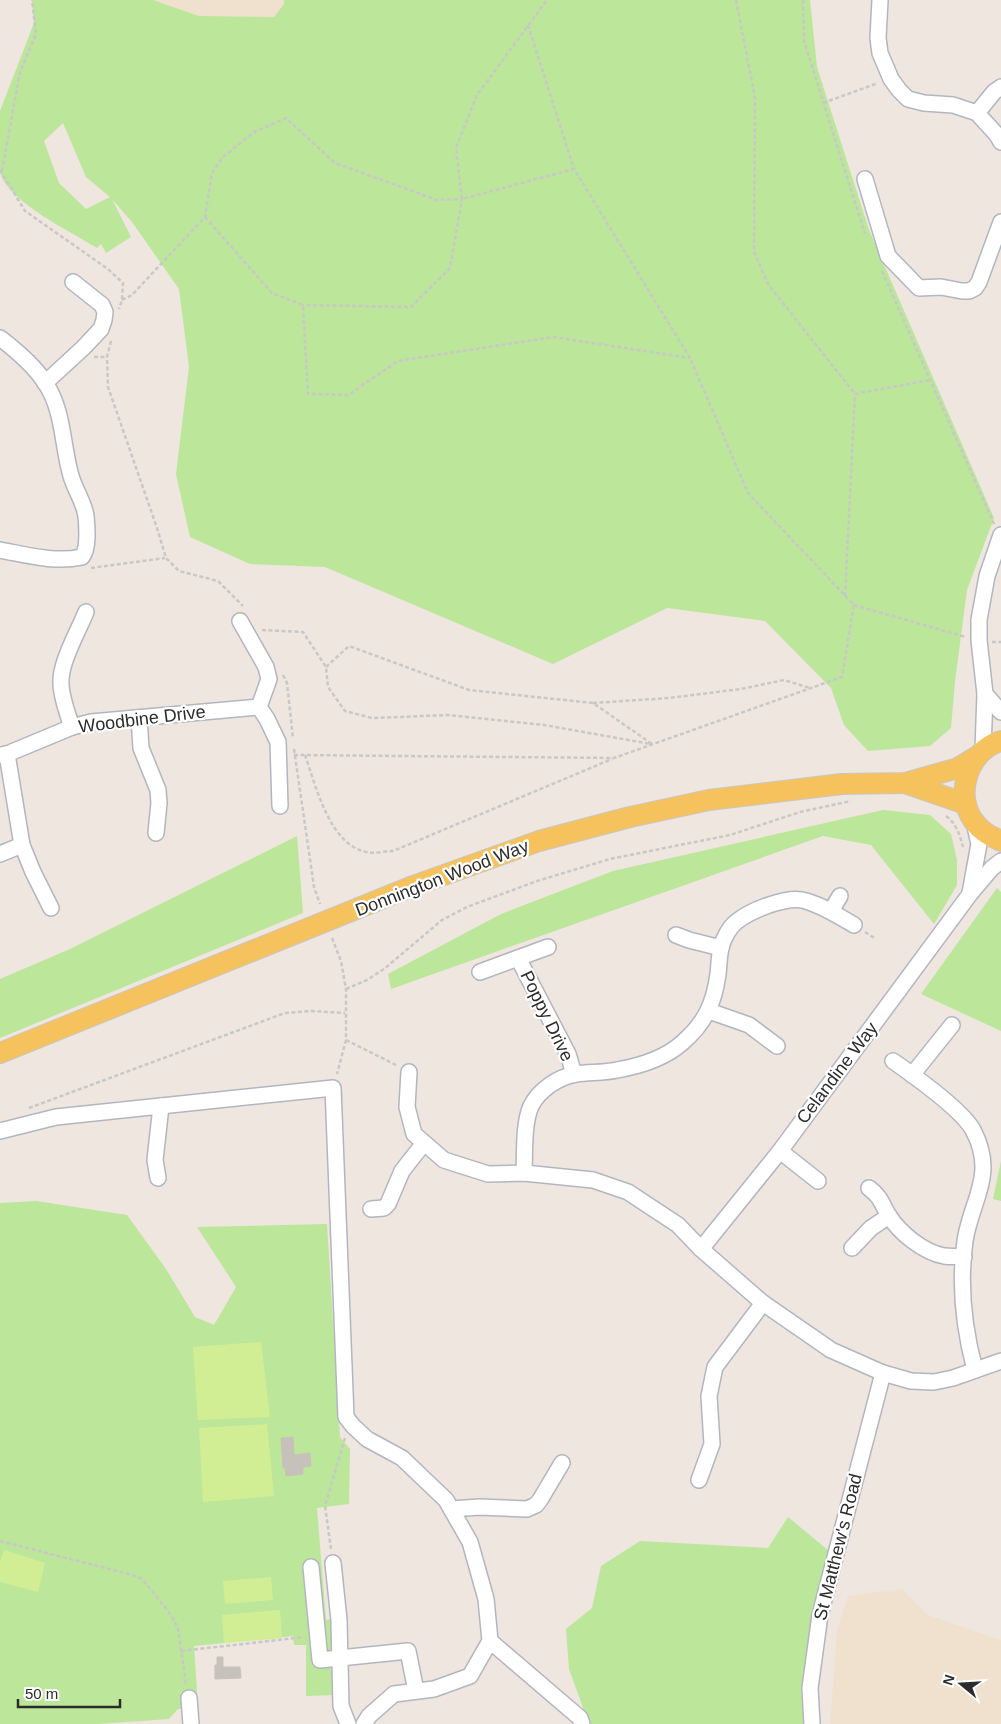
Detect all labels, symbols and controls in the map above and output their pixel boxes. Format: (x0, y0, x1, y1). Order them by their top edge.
street label: Woodbine Drive (77, 701, 207, 737)
street label: Donnington Wood Way (352, 836, 532, 920)
street label: Poppy Drive (517, 968, 577, 1064)
street label: Celandine Way (792, 1019, 882, 1127)
street label: St Matthew's Road (810, 1472, 866, 1622)
north arrow (936, 1659, 986, 1709)
text: N (939, 1673, 958, 1687)
scale bar (18, 1676, 120, 1708)
text: 50 m (25, 1685, 58, 1702)

